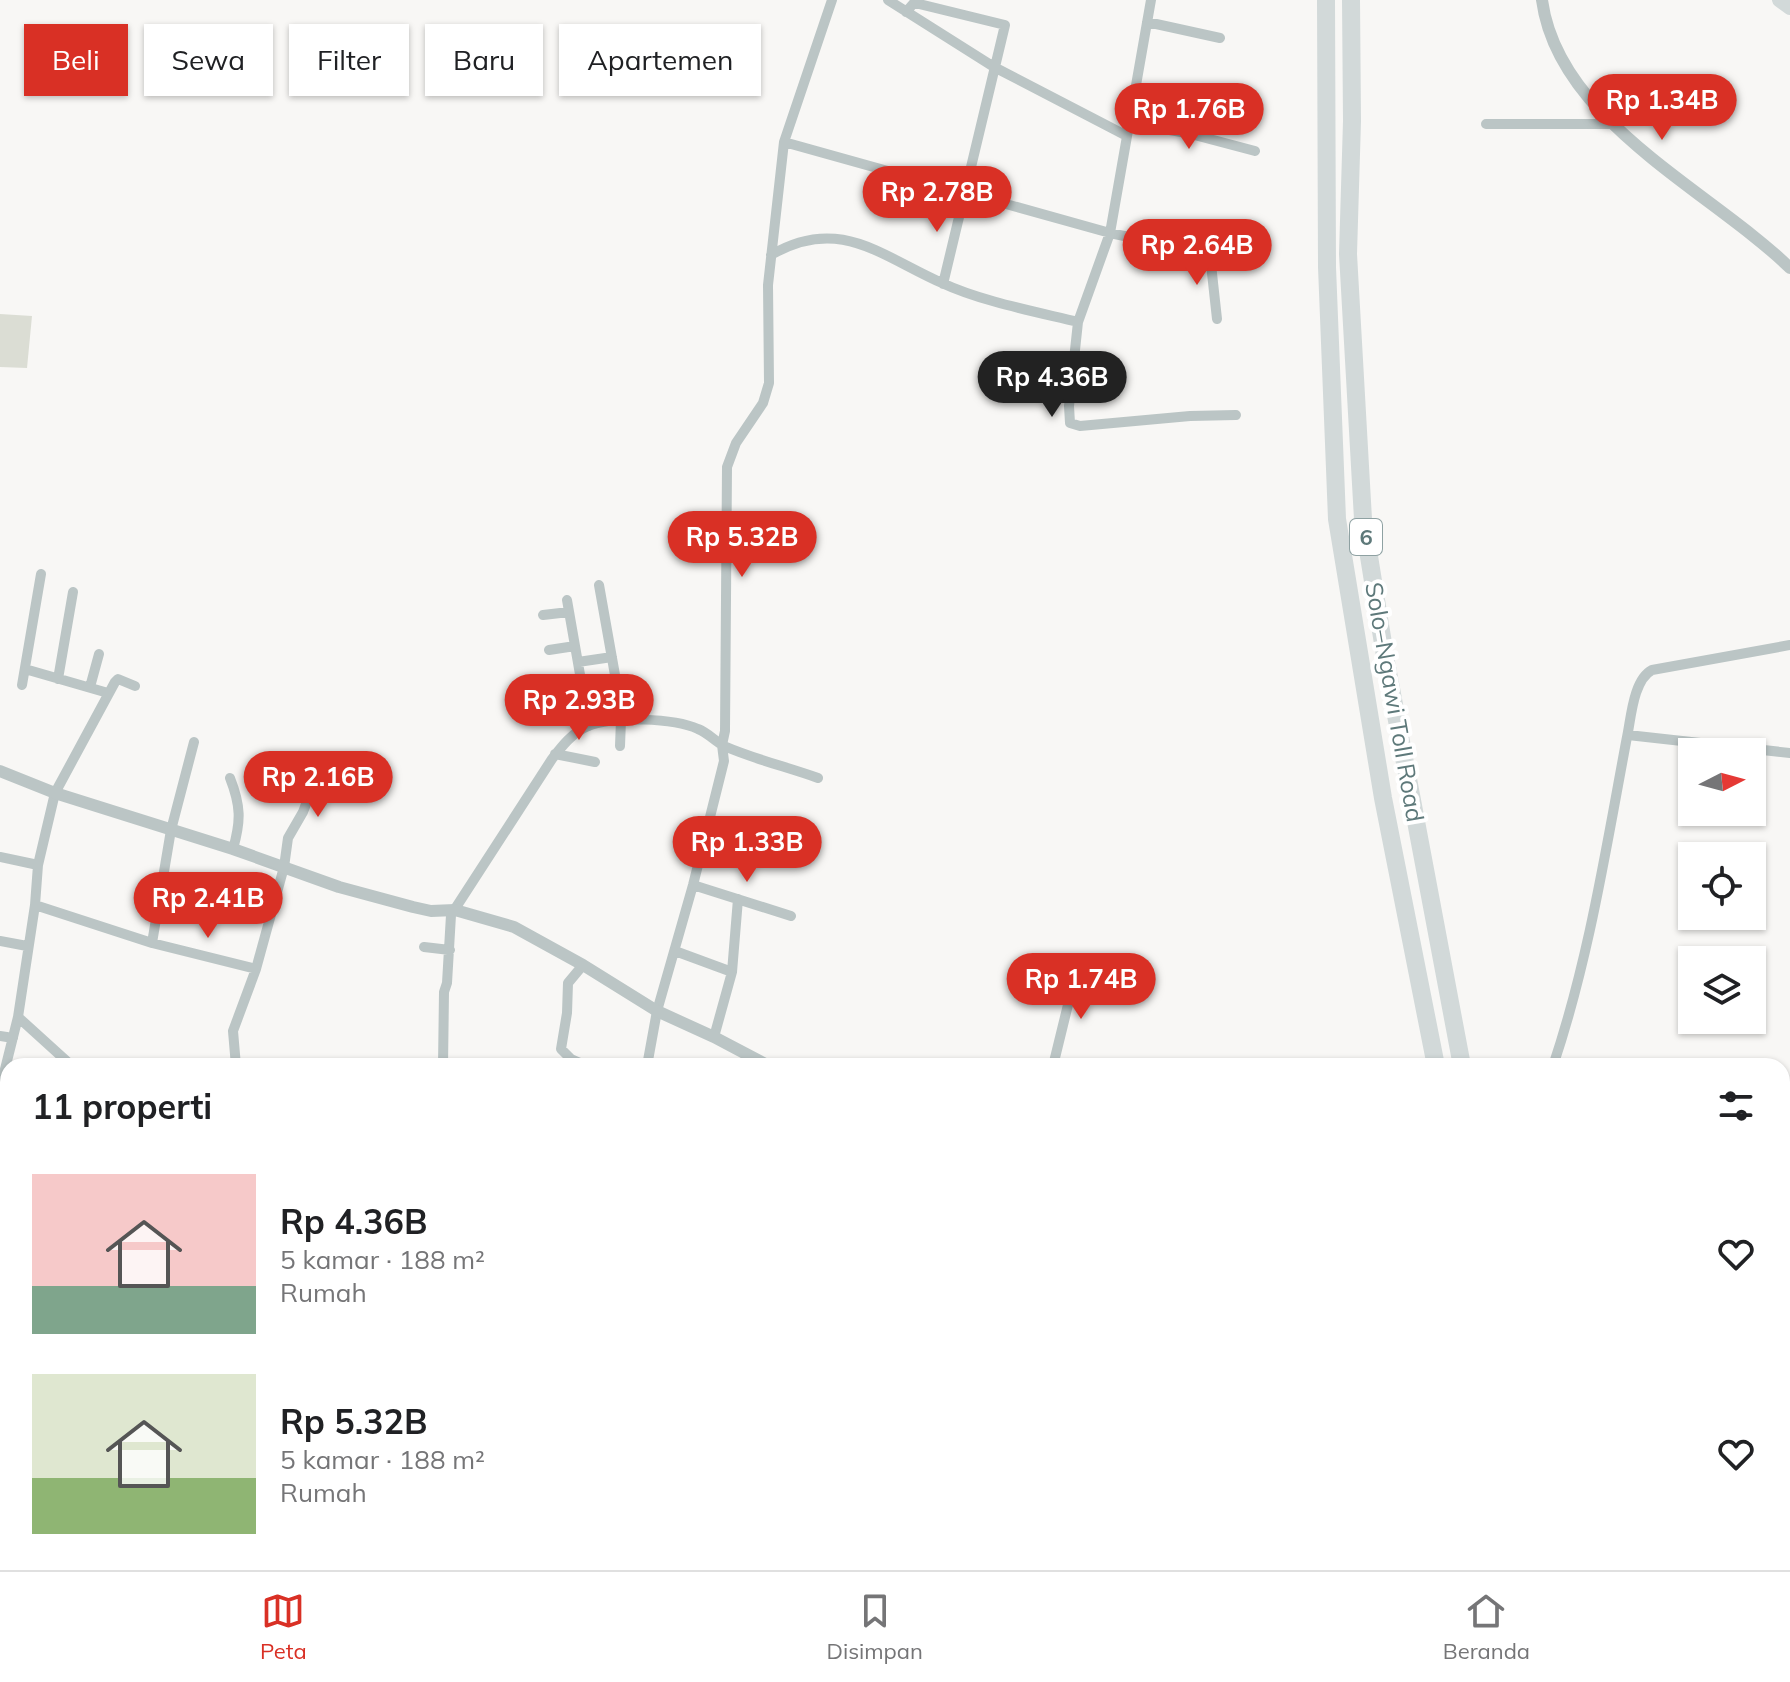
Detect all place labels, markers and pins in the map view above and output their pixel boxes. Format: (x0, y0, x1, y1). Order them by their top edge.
pin: Rp 1.34B (1579, 74, 1745, 142)
pin: Rp 1.76B (1106, 83, 1272, 151)
pin: Rp 2.78B (854, 166, 1020, 234)
pin: Rp 2.64B (1114, 219, 1280, 287)
pin: Rp 4.36B (969, 351, 1135, 419)
pin: Rp 5.32B (659, 511, 825, 579)
pin: Rp 2.93B (496, 674, 662, 742)
pin: Rp 2.16B (235, 751, 401, 819)
pin: Rp 1.33B (664, 816, 830, 884)
pin: Rp 2.41B (125, 872, 291, 940)
pin: Rp 1.74B (998, 953, 1164, 1021)

